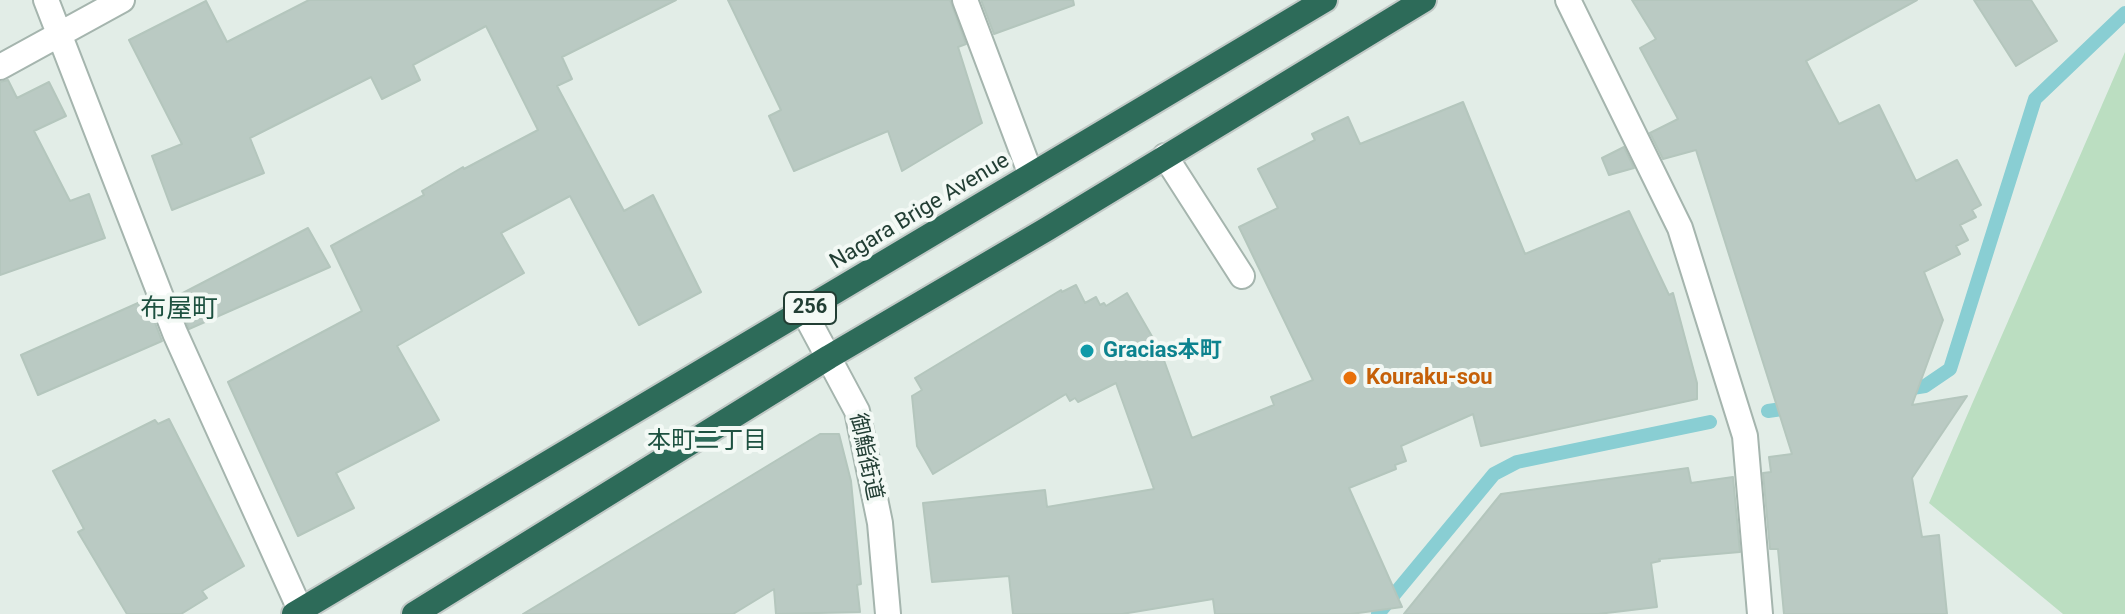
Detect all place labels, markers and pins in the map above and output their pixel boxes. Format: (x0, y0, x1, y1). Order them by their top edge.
place label: Gracias本町 (1103, 338, 1222, 364)
marker: Gracias本町 (1078, 342, 1096, 360)
place label: Kouraku-sou (1366, 365, 1493, 391)
marker: Kouraku-sou (1341, 369, 1359, 387)

